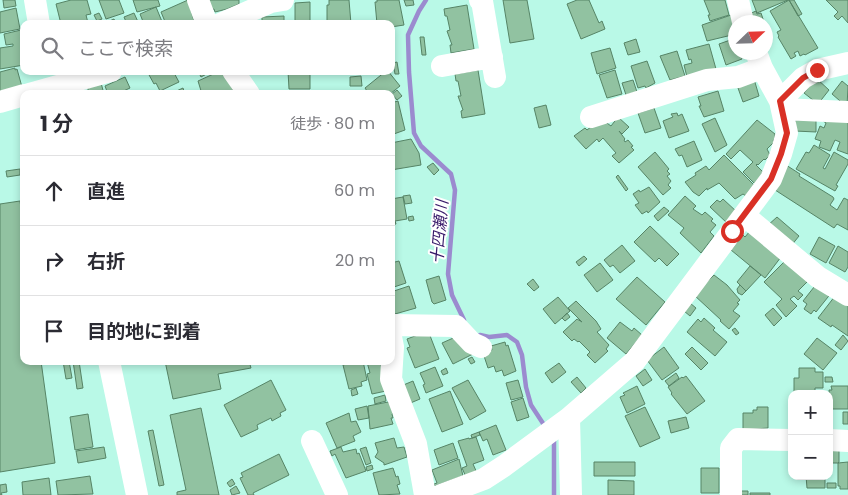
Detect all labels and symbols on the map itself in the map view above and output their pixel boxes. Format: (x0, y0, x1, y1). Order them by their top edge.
north arrow (728, 15, 773, 60)
route end (806, 59, 829, 82)
water label: 十四瀬川 (425, 197, 454, 265)
route start (721, 220, 744, 243)

